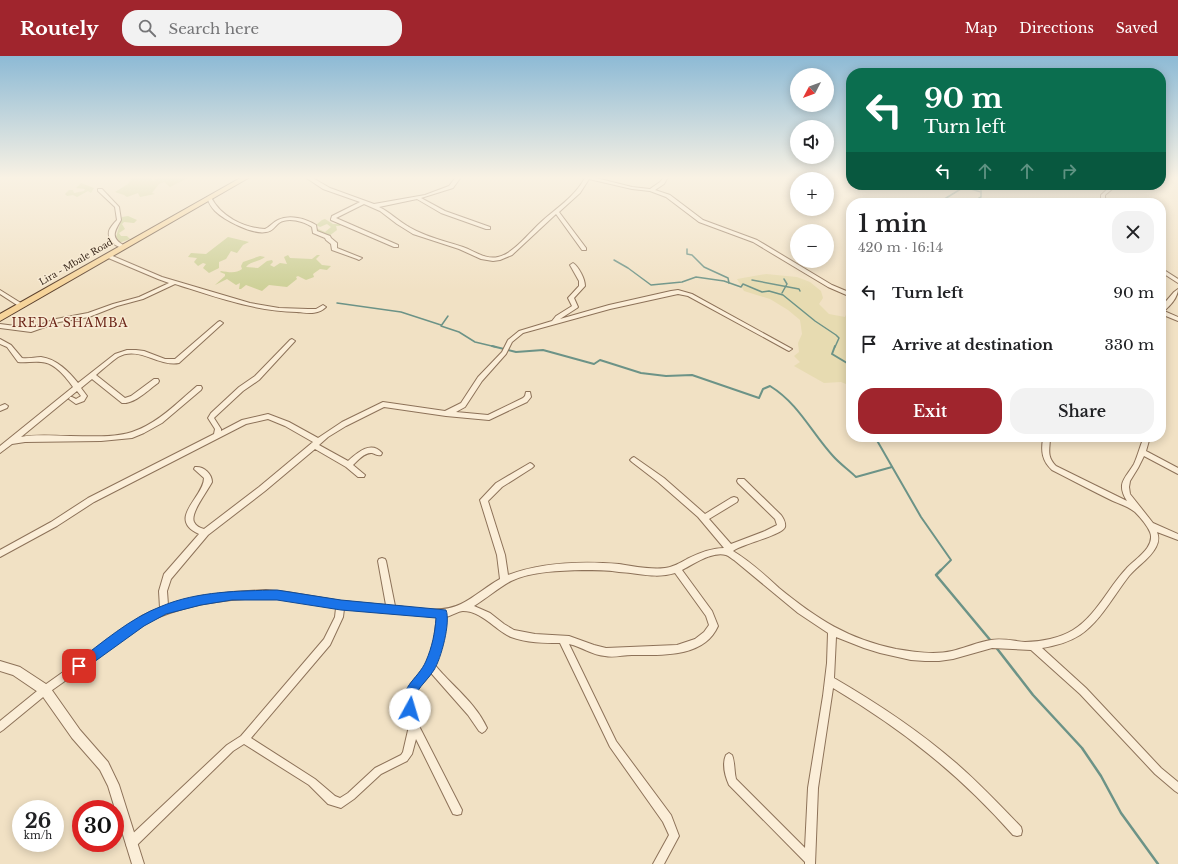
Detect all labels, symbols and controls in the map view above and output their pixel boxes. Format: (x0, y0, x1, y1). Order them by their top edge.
search box (122, 10, 402, 46)
text: Routely (20, 17, 98, 40)
icon: search (136, 17, 158, 39)
text: Search here (168, 19, 259, 38)
text: Map (965, 19, 997, 37)
text: Directions (1019, 19, 1094, 37)
text: Saved (1116, 19, 1158, 37)
north arrow (790, 68, 834, 112)
map controls (790, 68, 834, 268)
text: 90 m (924, 81, 1002, 116)
icon: left (858, 84, 910, 136)
text: Turn left (924, 116, 1006, 138)
button: sound (790, 120, 834, 164)
icon: left (932, 160, 954, 182)
icon: ahead (974, 160, 996, 182)
icon: ahead (1016, 160, 1038, 182)
icon: right (1058, 160, 1080, 182)
button: + (790, 172, 834, 216)
text: 1 min (858, 209, 927, 238)
button: close (1112, 211, 1154, 253)
button: − (790, 224, 834, 268)
street label: Lira - Mbale Road (37, 236, 115, 287)
text: 420 m · 16:14 (858, 239, 943, 256)
icon: left (858, 281, 880, 303)
text: Turn left (892, 283, 963, 302)
text: 90 m (1113, 283, 1154, 302)
district label: IREDA SHAMBA (11, 315, 129, 330)
icon: arrive (858, 333, 880, 355)
text: Arrive at destination (892, 335, 1053, 354)
text: 330 m (1104, 335, 1154, 354)
button: Exit (858, 388, 1002, 434)
button: Share (1010, 388, 1154, 434)
pin (62, 649, 96, 683)
icon: arrive (68, 655, 90, 677)
position arrow (389, 688, 431, 730)
speed limit sign: 30 (72, 800, 124, 852)
text: 26 (25, 809, 51, 833)
text: km/h (24, 829, 52, 842)

